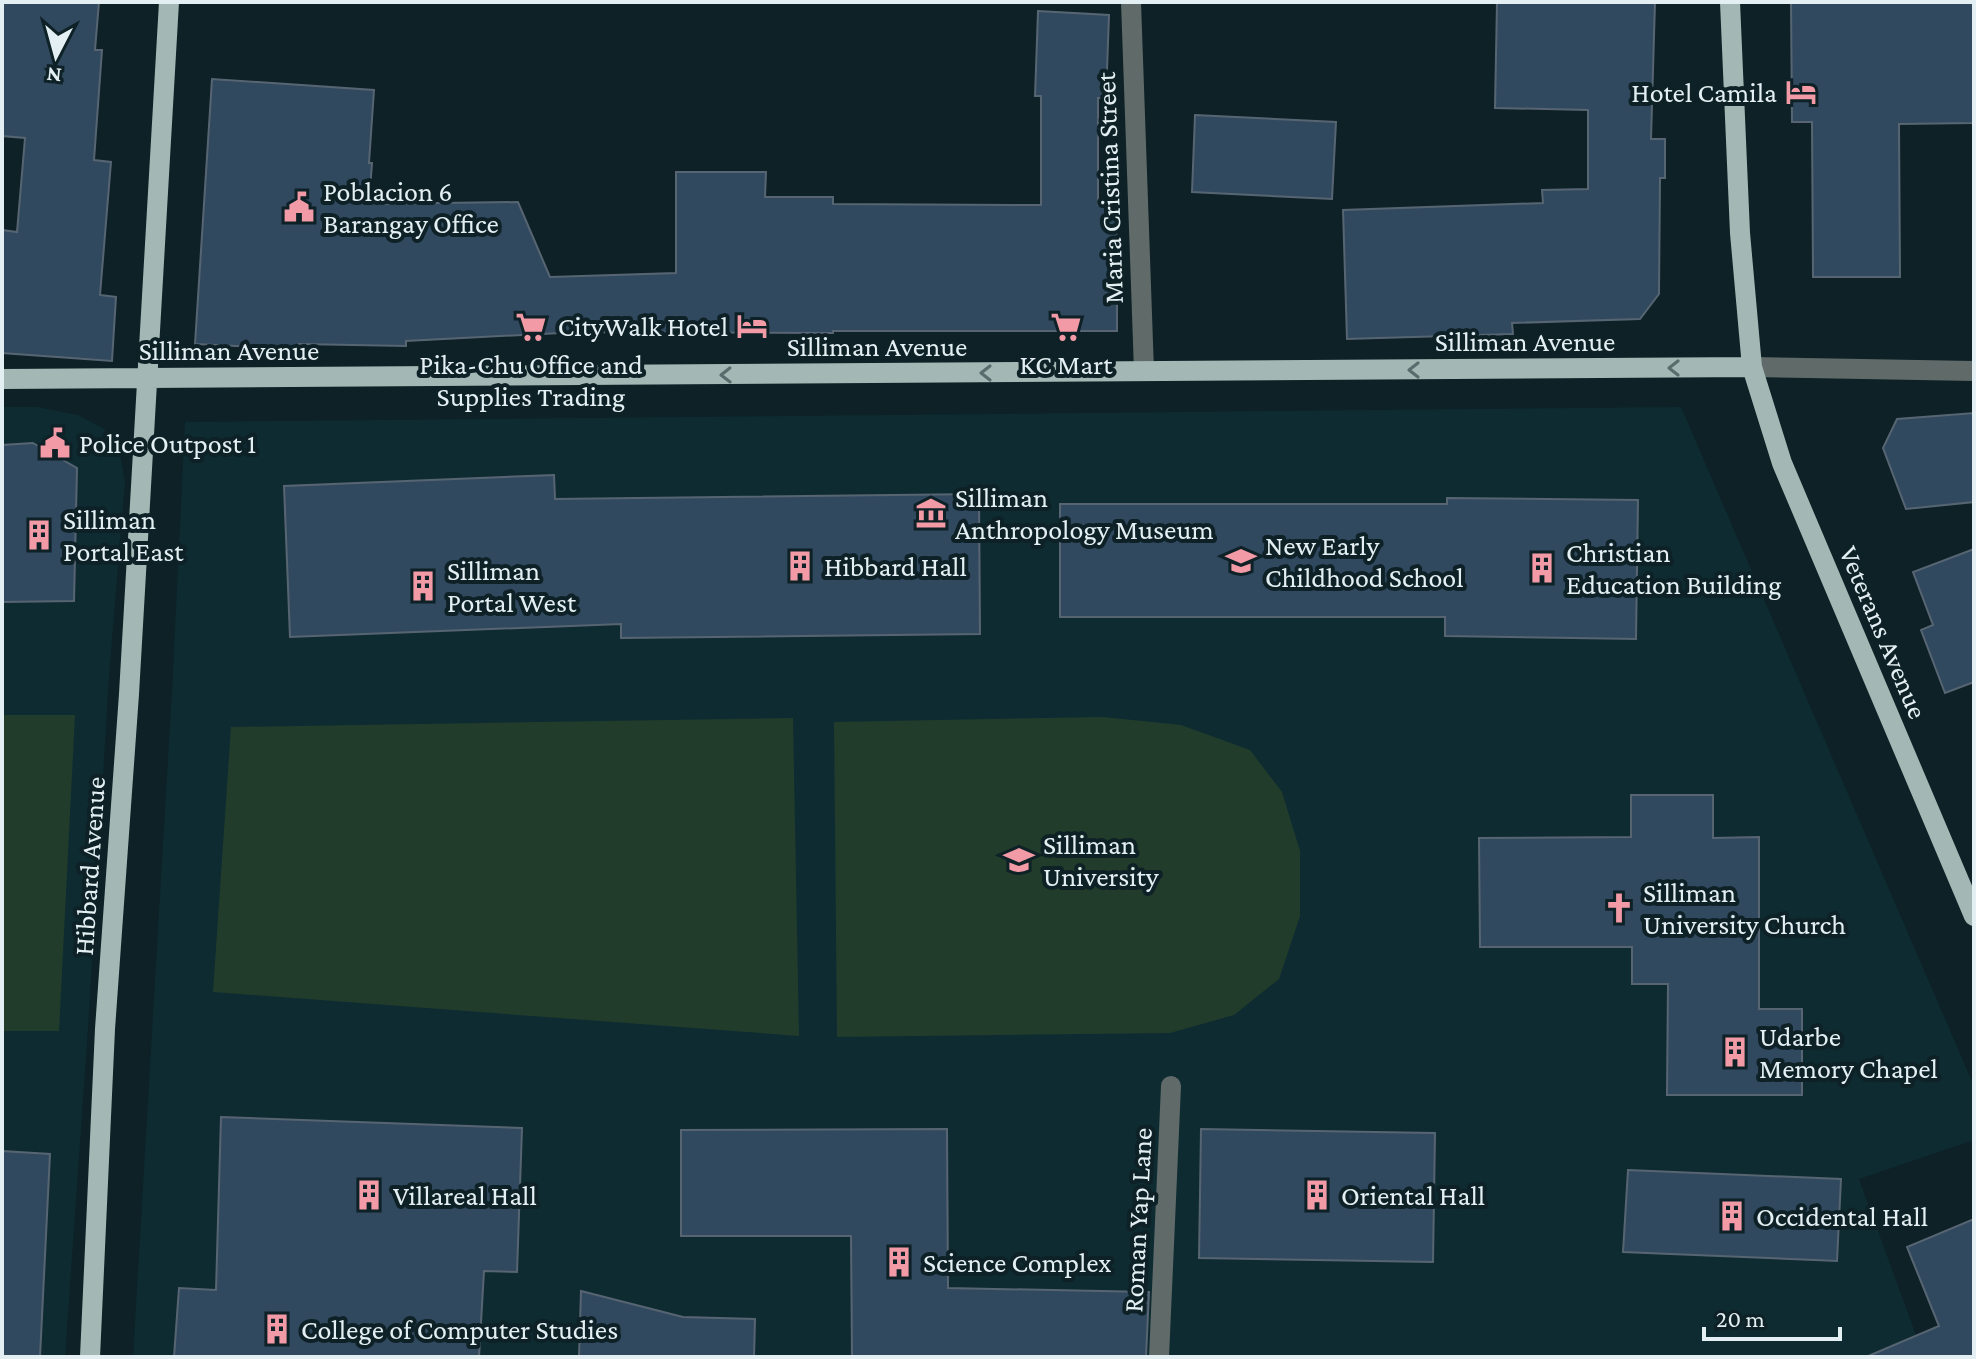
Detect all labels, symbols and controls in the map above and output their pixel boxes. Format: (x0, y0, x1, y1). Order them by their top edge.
north arrow (16, 16, 96, 96)
text: N (45, 62, 63, 89)
street label: Maria Cristina Street (1090, 71, 1129, 304)
hotel icon: Hotel Camila (1784, 75, 1818, 109)
place label: Hotel Camila (1631, 77, 1777, 108)
place label: Poblacion 6 Barangay Office (323, 176, 499, 239)
public building icon: Poblacion 6 Barangay Office (282, 190, 316, 224)
hotel icon: CityWalk Hotel (735, 309, 769, 343)
supermarket icon: Pika-Chu Office and Supplies Trading (514, 310, 548, 344)
supermarket icon: KC Mart (1049, 310, 1083, 344)
place label: CityWalk Hotel (558, 311, 728, 342)
street label: Silliman Avenue (1435, 326, 1615, 357)
street label: Silliman Avenue (787, 331, 967, 362)
street label: Silliman Avenue (139, 335, 319, 366)
place label: Pika-Chu Office and Supplies Trading (419, 349, 643, 412)
place label: KC Mart (1020, 349, 1113, 380)
one-way arrow (1667, 359, 1680, 377)
one-way arrow (1407, 361, 1420, 379)
one-way arrow (979, 364, 992, 381)
one-way arrow (719, 366, 732, 384)
public building icon: Police Outpost 1 (38, 426, 72, 460)
place label: Police Outpost 1 (79, 428, 256, 459)
place label: Silliman Anthropology Museum (955, 482, 1214, 545)
museum icon: Silliman Anthropology Museum (914, 496, 948, 530)
place label: Silliman Portal East (63, 504, 184, 567)
building icon: Silliman Portal East (22, 518, 56, 552)
place label: New Early Childhood School (1265, 530, 1464, 593)
place label: Christian Education Building (1566, 537, 1782, 600)
street label: Veterans Avenue (1833, 541, 1934, 723)
school or university icon: New Early Childhood School (1224, 544, 1258, 578)
building icon: Hibbard Hall (783, 549, 817, 583)
place label: Hibbard Hall (824, 551, 967, 582)
building icon: Christian Education Building (1525, 551, 1559, 585)
place label: Silliman Portal West (447, 555, 577, 618)
building icon: Silliman Portal West (406, 569, 440, 603)
street label: Hibbard Avenue (68, 776, 111, 957)
place label: Silliman University (1043, 829, 1160, 892)
school or university icon: Silliman University (1002, 843, 1036, 877)
place label: Silliman University Church (1643, 877, 1846, 940)
church icon: Silliman University Church (1602, 891, 1636, 925)
place label: Udarbe Memory Chapel (1759, 1021, 1938, 1084)
building icon: Udarbe Memory Chapel (1718, 1035, 1752, 1069)
street label: Roman Yap Lane (1117, 1127, 1158, 1313)
building icon: Villareal Hall (352, 1178, 386, 1212)
building icon: Oriental Hall (1300, 1178, 1334, 1212)
place label: Villareal Hall (393, 1180, 537, 1211)
place label: Oriental Hall (1341, 1180, 1485, 1211)
building icon: Occidental Hall (1715, 1199, 1749, 1233)
place label: Occidental Hall (1756, 1201, 1928, 1232)
building icon: Science Complex (882, 1245, 916, 1279)
place label: Science Complex (923, 1247, 1111, 1278)
scale bar (1704, 1291, 1840, 1341)
text: 20 m (1716, 1305, 1765, 1332)
building icon: College of Computer Studies (260, 1312, 294, 1346)
place label: College of Computer Studies (301, 1314, 618, 1345)

